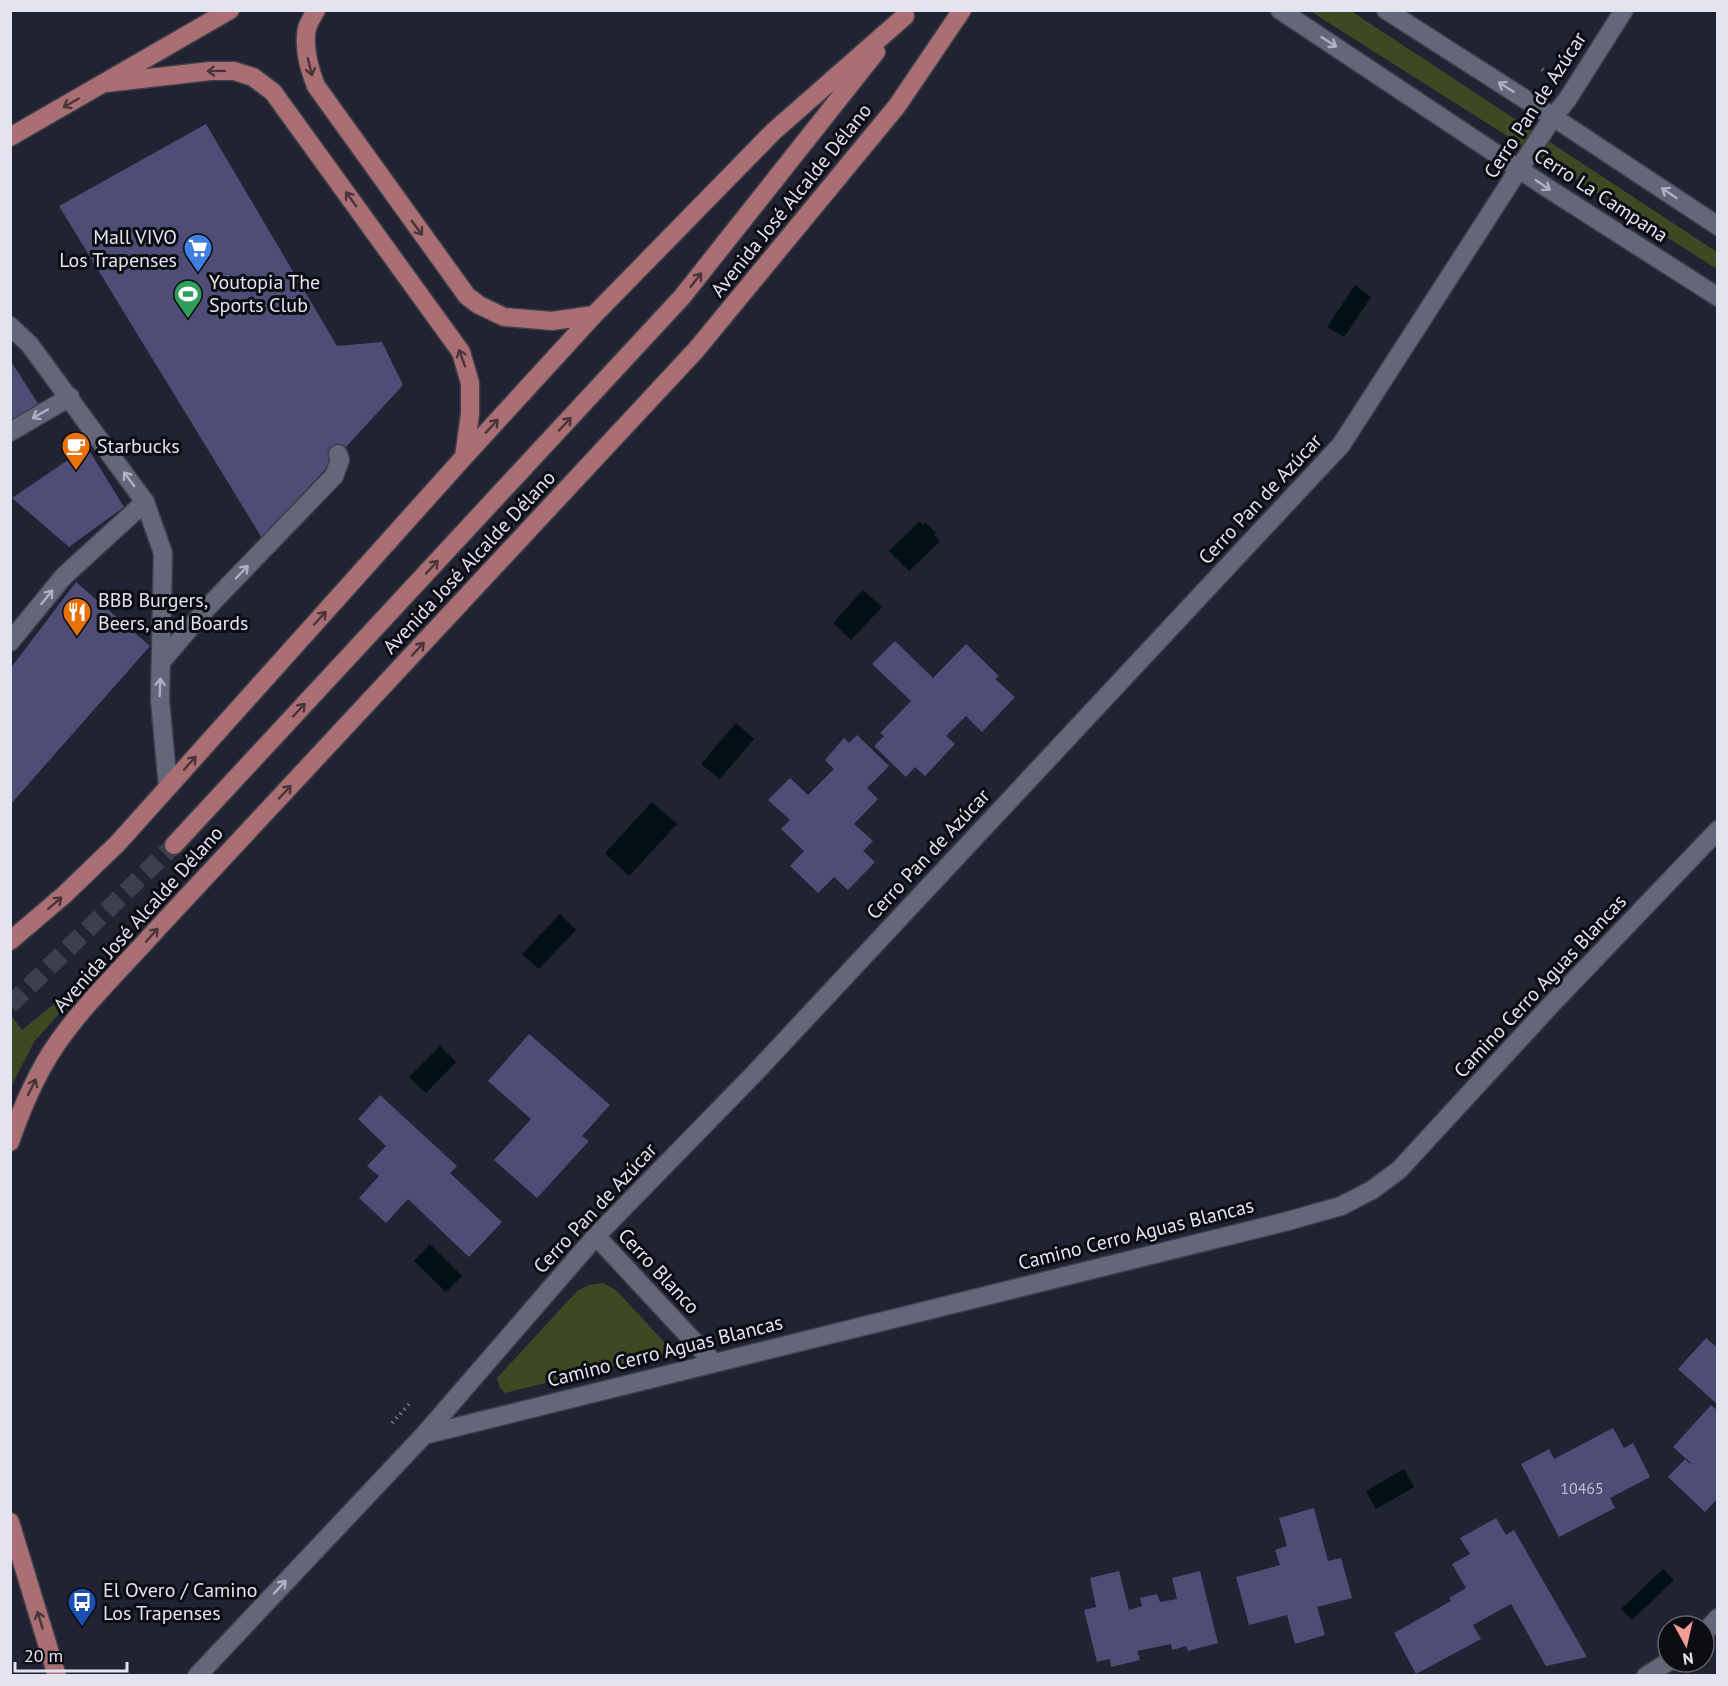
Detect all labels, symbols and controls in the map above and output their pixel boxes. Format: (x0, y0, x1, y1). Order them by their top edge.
street label: Cerro Pan de Azúcar (1478, 27, 1592, 183)
one-way arrow (1320, 36, 1337, 49)
one-way arrow (304, 57, 316, 76)
one-way arrow (206, 65, 226, 77)
one-way arrow (1497, 80, 1514, 93)
one-way arrow (63, 97, 80, 109)
street label: Avenida José Alcalde Délano (705, 98, 877, 302)
street label: Cerro La Campana (1529, 142, 1673, 248)
one-way arrow (1535, 179, 1552, 192)
one-way arrow (1660, 187, 1677, 200)
one-way arrow (344, 191, 357, 207)
one-way arrow (411, 219, 424, 235)
place label: Mall VIVO Los Trapenses (59, 224, 177, 273)
supermarket icon: Mall VIVO Los Trapenses (182, 232, 214, 274)
place label: Youtopia The Sports Club (209, 269, 320, 318)
one-way arrow (689, 272, 702, 288)
sports icon: Youtopia The Sports Club (172, 278, 204, 320)
one-way arrow (455, 349, 466, 368)
one-way arrow (32, 409, 49, 421)
one-way arrow (557, 417, 571, 432)
one-way arrow (485, 418, 500, 433)
street label: Cerro Pan de Azúcar (1193, 428, 1327, 570)
cafe icon: Starbucks (60, 430, 92, 472)
place label: Starbucks (97, 433, 180, 459)
street label: Avenida José Alcalde Délano (377, 465, 561, 659)
one-way arrow (123, 472, 135, 488)
one-way arrow (425, 560, 439, 575)
one-way arrow (235, 564, 250, 579)
place label: BBB Burgers, Beers, and Boards (98, 587, 249, 636)
one-way arrow (41, 589, 54, 605)
restaurant icon: BBB Burgers, Beers, and Boards (61, 596, 93, 638)
one-way arrow (313, 610, 327, 625)
one-way arrow (411, 642, 425, 657)
one-way arrow (154, 678, 166, 698)
one-way arrow (292, 703, 306, 718)
one-way arrow (183, 756, 197, 771)
street label: Cerro Pan de Azúcar (861, 783, 995, 925)
one-way arrow (278, 785, 292, 800)
street label: Avenida José Alcalde Délano (47, 820, 229, 1018)
street label: Camino Cerro Aguas Blancas (1448, 889, 1632, 1083)
one-way arrow (47, 896, 62, 910)
one-way arrow (145, 927, 159, 942)
one-way arrow (27, 1079, 39, 1097)
street label: Cerro Pan de Azúcar (528, 1137, 662, 1279)
street label: Camino Cerro Aguas Blancas (1016, 1192, 1256, 1276)
street label: Cerro Blanco (613, 1223, 705, 1319)
street label: Camino Cerro Aguas Blancas (545, 1309, 785, 1393)
house number: 10465 (1560, 1478, 1604, 1498)
place label: El Overo / Camino Los Trapenses (103, 1577, 257, 1626)
one-way arrow (273, 1580, 287, 1595)
bus stop icon: El Overo / Camino Los Trapenses (66, 1586, 98, 1628)
one-way arrow (34, 1611, 45, 1630)
north arrow (1656, 1614, 1716, 1674)
scale bar (15, 1635, 128, 1673)
text: 20 m (24, 1644, 63, 1667)
text: N (1681, 1648, 1695, 1669)

